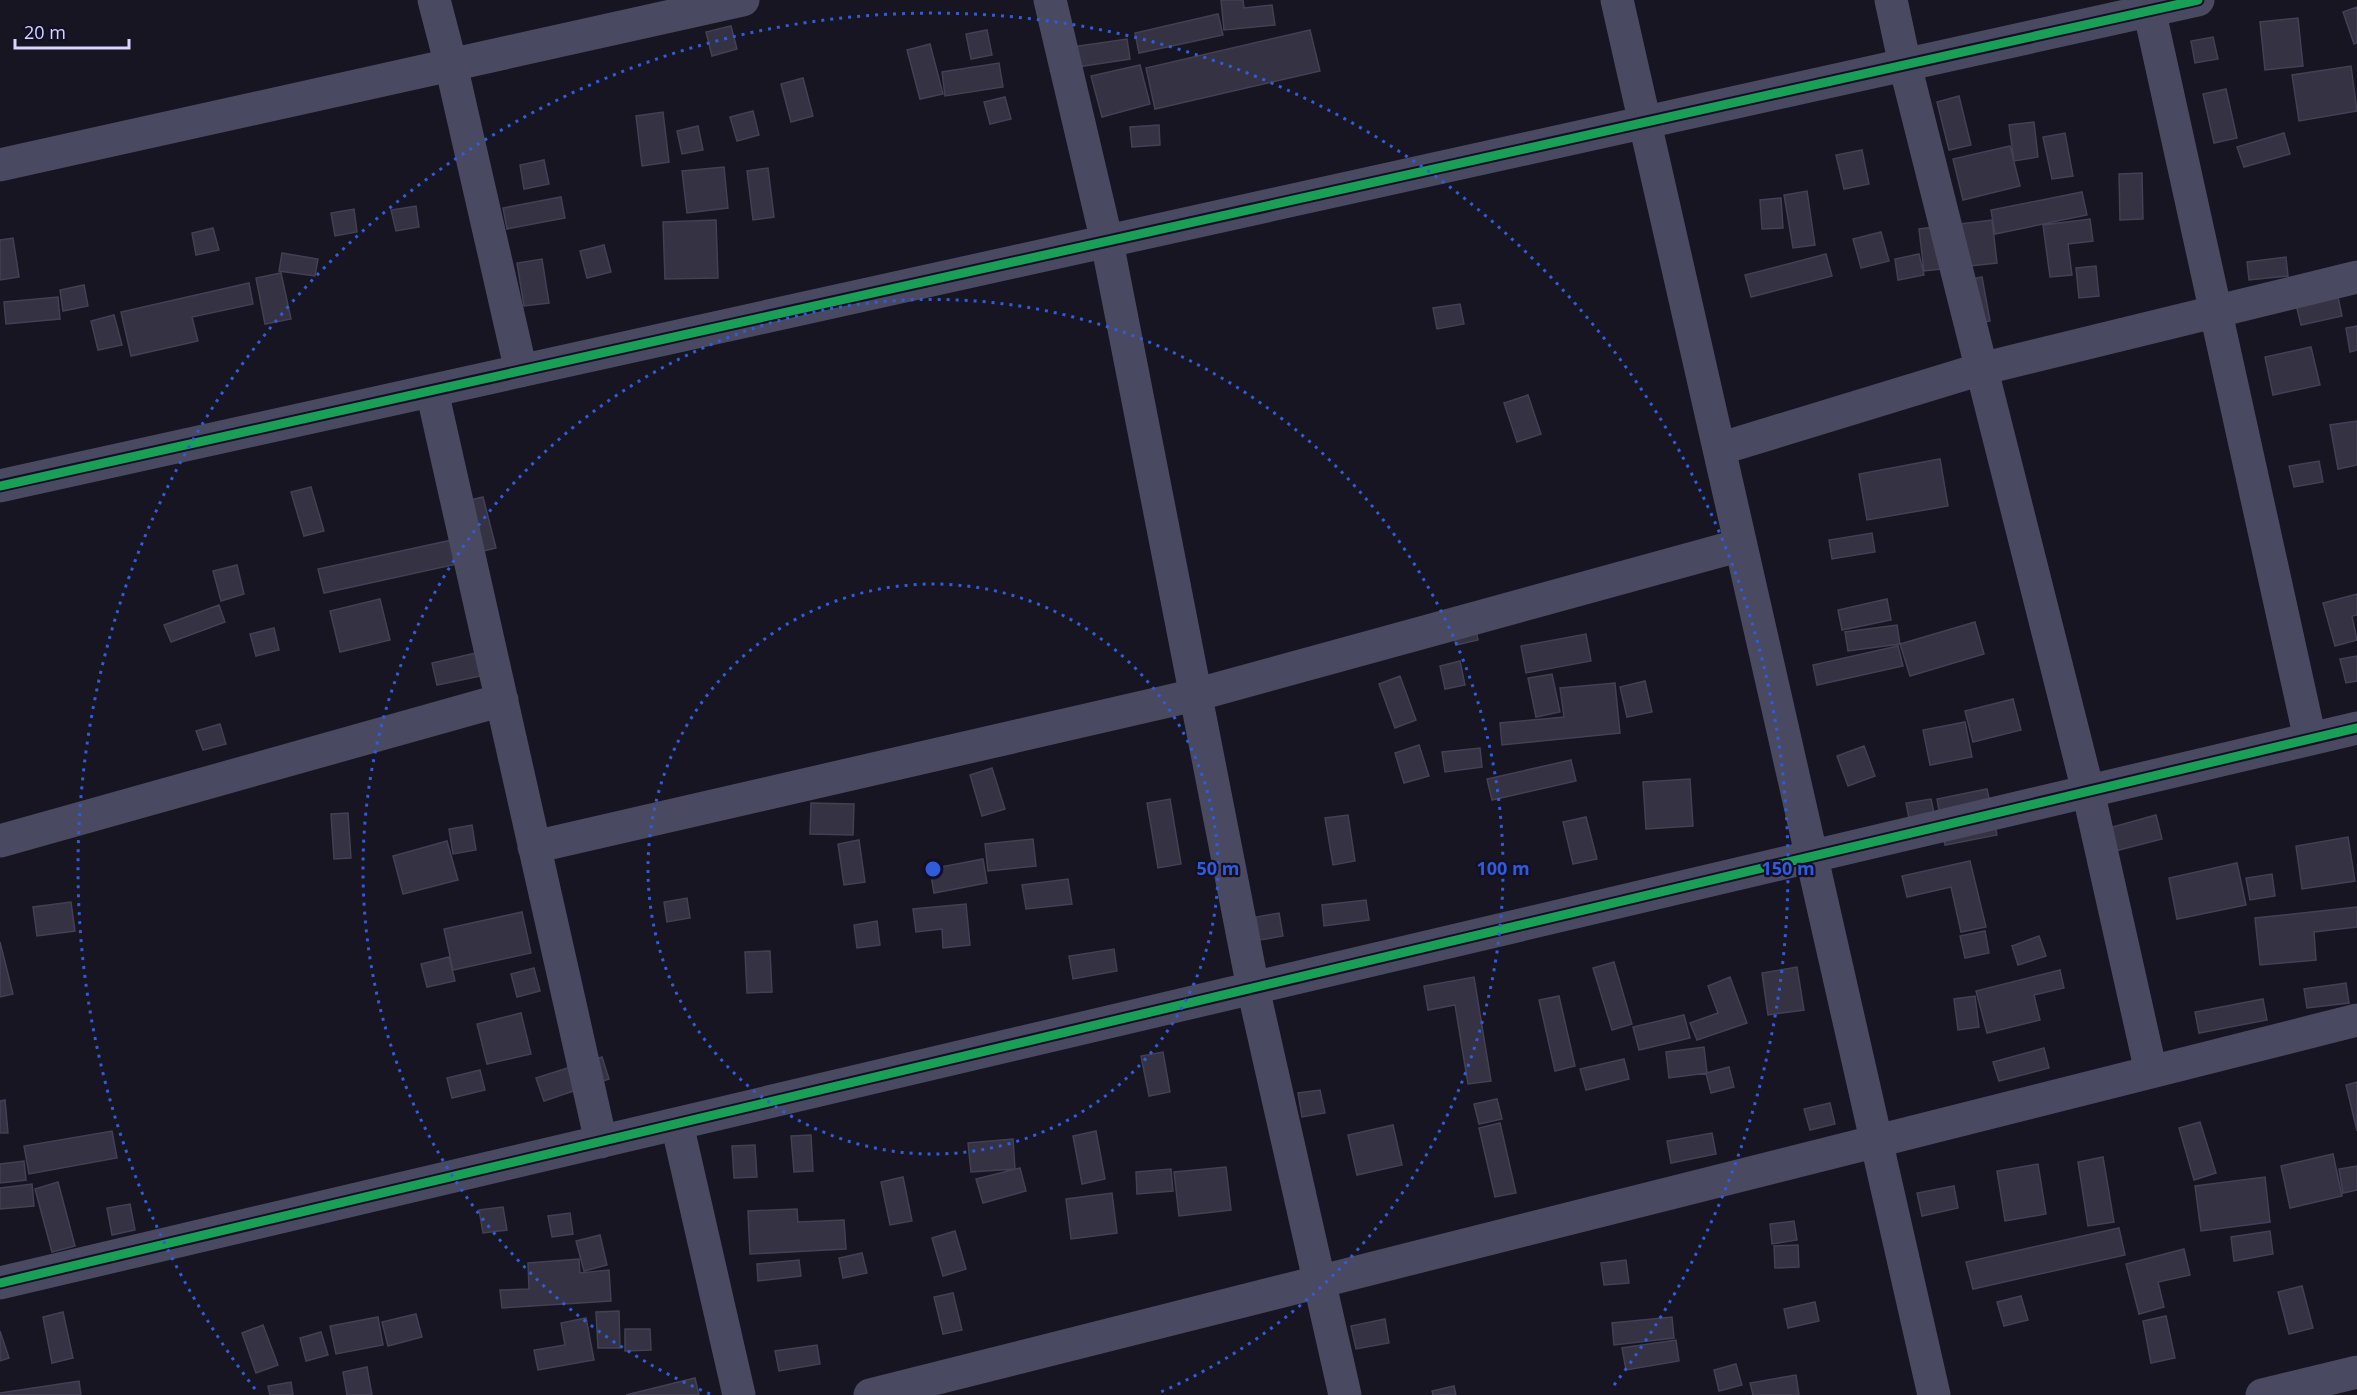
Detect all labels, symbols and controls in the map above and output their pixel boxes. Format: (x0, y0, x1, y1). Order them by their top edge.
scale bar (15, 12, 129, 50)
text: 20 m (24, 20, 66, 44)
text: 50 m (1197, 856, 1239, 880)
text: 100 m (1476, 856, 1530, 880)
text: 150 m (1761, 856, 1815, 880)
centre of rings (923, 859, 943, 879)

